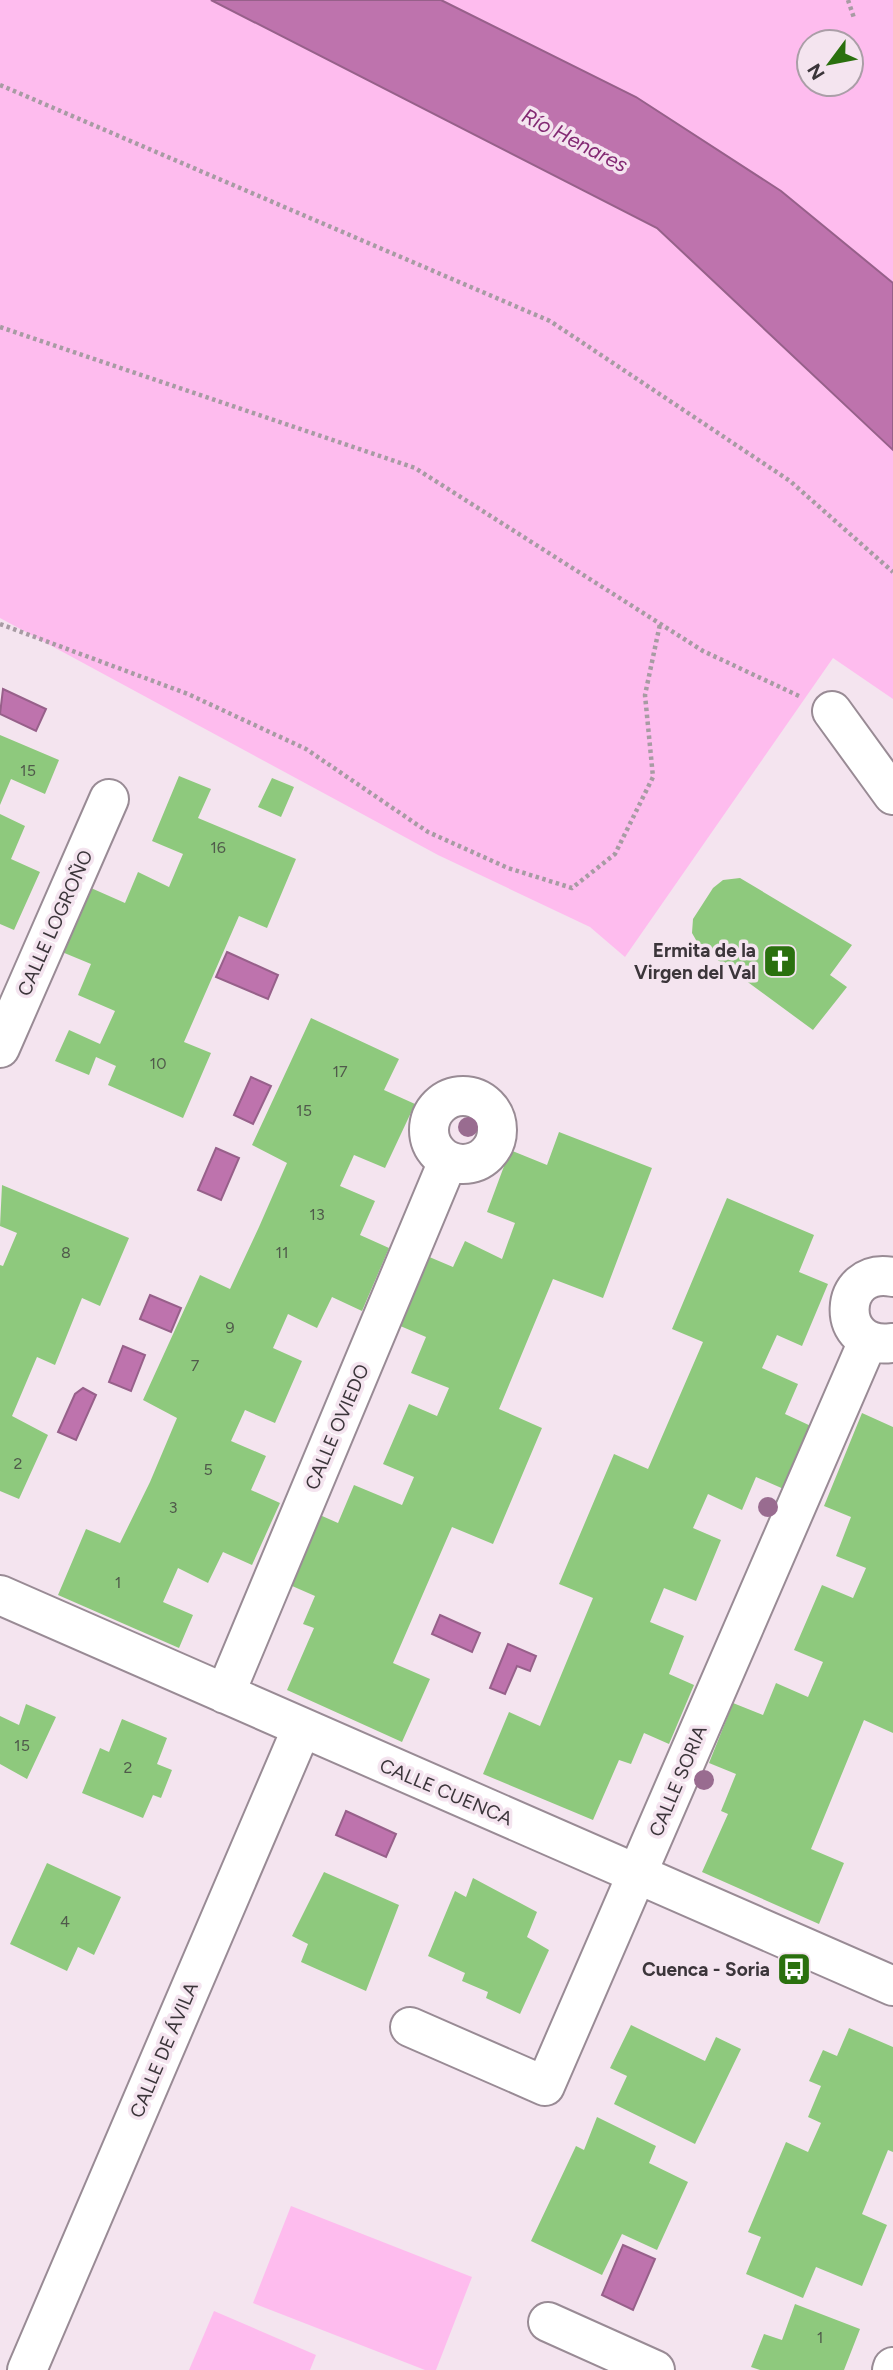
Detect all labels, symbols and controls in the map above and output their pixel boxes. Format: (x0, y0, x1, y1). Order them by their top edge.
north arrow (795, 28, 865, 98)
text: N (802, 59, 830, 84)
water label: Río Henares (518, 103, 632, 177)
house number: 15 (20, 761, 36, 780)
house number: 16 (210, 838, 226, 857)
street label: CALLE LOGROÑO (13, 847, 97, 999)
place label: Ermita de la Virgen del Val (634, 939, 756, 984)
church icon: Ermita de la Virgen del Val (761, 942, 799, 980)
house number: 10 (150, 1054, 166, 1073)
house number: 17 (332, 1062, 348, 1081)
house number: 15 (296, 1101, 312, 1120)
house number: 13 (309, 1205, 325, 1224)
house number: 8 (61, 1243, 71, 1262)
house number: 11 (275, 1243, 289, 1262)
house number: 9 (225, 1318, 235, 1337)
house number: 7 (191, 1356, 200, 1375)
street label: CALLE OVIEDO (300, 1361, 374, 1493)
house number: 2 (14, 1454, 22, 1473)
house number: 5 (203, 1460, 213, 1479)
house number: 3 (169, 1498, 177, 1517)
house number: 1 (115, 1573, 121, 1592)
street label: CALLE SORIA (644, 1722, 712, 1840)
house number: 15 (14, 1736, 30, 1755)
street label: CALLE CUENCA (376, 1754, 516, 1830)
house number: 2 (124, 1758, 132, 1777)
house number: 4 (60, 1912, 70, 1931)
bus stop icon: Cuenca - Soria (775, 1950, 813, 1988)
place label: Cuenca - Soria (642, 1958, 770, 1981)
street label: CALLE DE ÁVILA (125, 1979, 203, 2121)
house number: 1 (817, 2328, 823, 2347)

